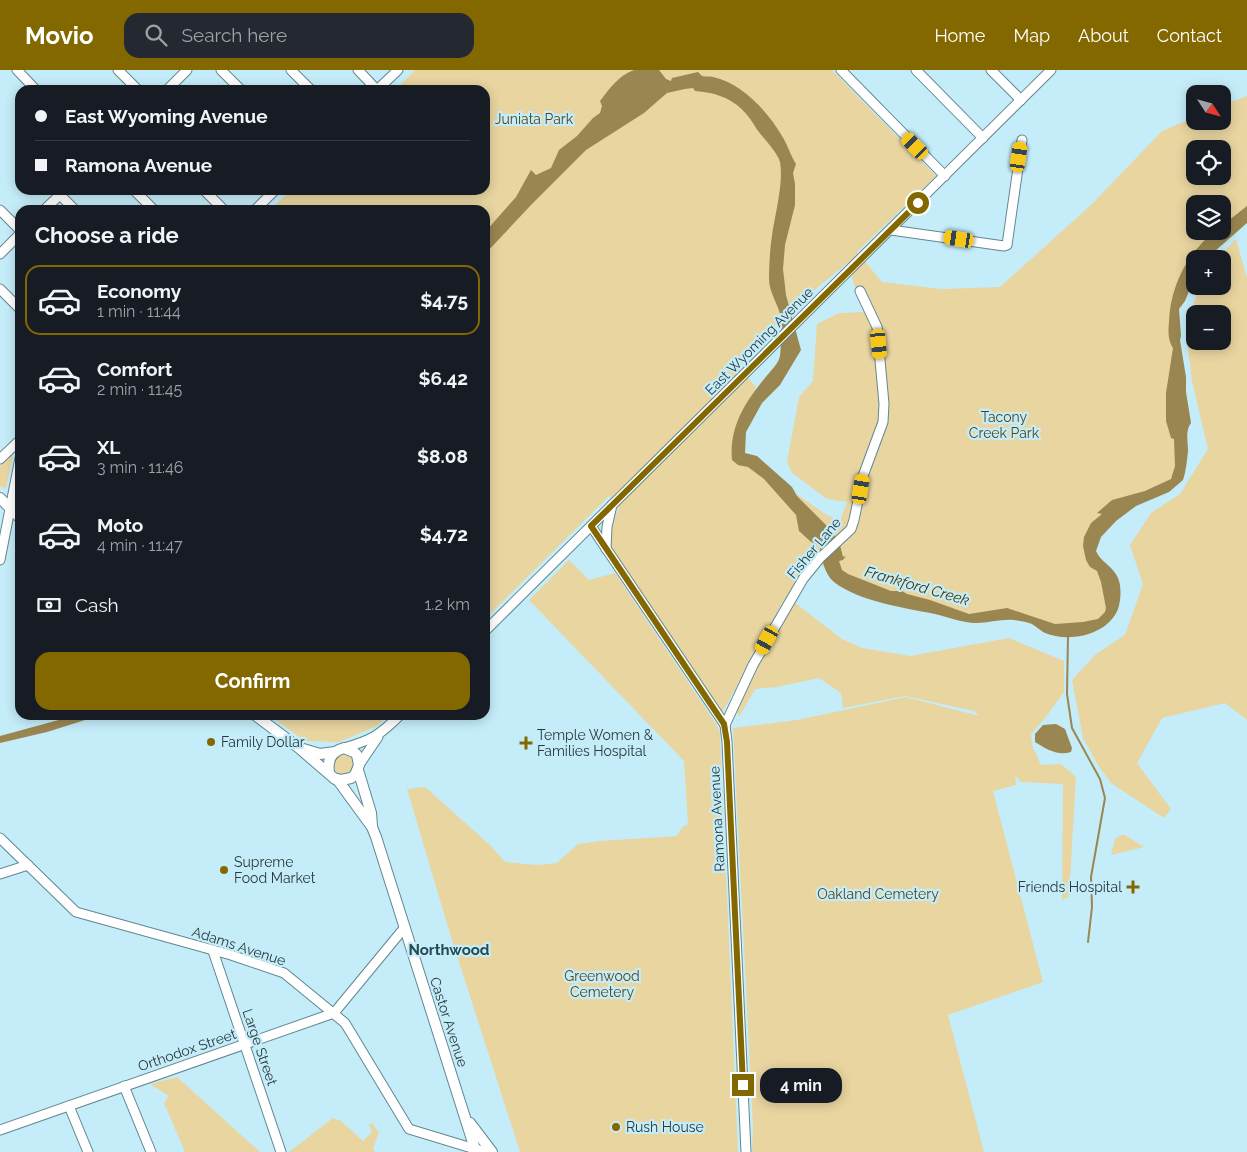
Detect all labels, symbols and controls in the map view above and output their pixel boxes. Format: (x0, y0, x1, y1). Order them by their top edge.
search box (124, 13, 474, 58)
text: Movio (25, 21, 94, 50)
icon: search (142, 21, 170, 49)
text: Search here (182, 24, 287, 46)
text: Home (934, 25, 985, 46)
text: Map (1013, 25, 1050, 46)
text: About (1078, 25, 1129, 46)
text: Contact (1157, 25, 1222, 46)
north arrow (1186, 85, 1231, 130)
map controls (1186, 85, 1231, 350)
text: East Wyoming Avenue (65, 105, 268, 127)
park label: Juniata Park (495, 111, 574, 127)
car (899, 130, 930, 162)
button: locate (1186, 140, 1231, 185)
car (1009, 141, 1028, 173)
text: Ramona Avenue (65, 154, 212, 176)
route start (907, 192, 929, 214)
button: layers (1186, 195, 1231, 240)
text: Choose a ride (35, 222, 179, 248)
car (943, 229, 974, 249)
button: + (1186, 250, 1231, 295)
icon: car (37, 278, 82, 323)
text: Economy (97, 280, 181, 302)
street label: East Wyoming Avenue (702, 284, 816, 398)
text: $4.75 (420, 289, 468, 311)
text: 1 min · 11:44 (97, 302, 181, 321)
button: − (1186, 305, 1231, 350)
car (869, 328, 888, 360)
icon: car (37, 356, 82, 401)
text: Comfort (97, 358, 172, 380)
text: $6.42 (419, 367, 468, 389)
text: 2 min · 11:45 (97, 380, 182, 399)
park label: Tacony Creek Park (969, 409, 1040, 441)
icon: car (37, 434, 82, 479)
text: XL (97, 436, 120, 458)
text: $8.08 (417, 445, 468, 467)
text: 3 min · 11:46 (97, 458, 183, 477)
car (851, 473, 870, 505)
icon: car (37, 512, 82, 557)
text: Moto (97, 514, 143, 536)
street label: Fisher Lane (784, 514, 844, 582)
text: $4.72 (420, 523, 468, 545)
text: 4 min · 11:47 (97, 536, 182, 555)
water label: Frankford Creek (863, 562, 971, 610)
icon: cash (35, 591, 63, 619)
text: Cash (75, 594, 119, 616)
text: 1.2 km (425, 595, 470, 614)
car (753, 623, 780, 657)
button: Confirm (35, 652, 470, 710)
place label: Temple Women & Families Hospital (537, 727, 654, 759)
place label: Family Dollar (221, 734, 305, 750)
marker: Family Dollar (205, 736, 217, 748)
marker: Temple Women & Families Hospital (519, 736, 533, 750)
street label: Ramona Avenue (706, 766, 728, 872)
place label: Supreme Food Market (234, 854, 316, 886)
marker: Supreme Food Market (218, 864, 230, 876)
place label: Friends Hospital (1018, 879, 1122, 895)
marker: Friends Hospital (1126, 880, 1140, 894)
park label: Oakland Cemetery (817, 886, 939, 902)
street label: Adams Avenue (190, 923, 288, 969)
district label: Northwood (408, 941, 490, 959)
park label: Greenwood Cemetery (564, 968, 640, 1000)
street label: Castor Avenue (427, 975, 471, 1069)
street label: Large Street (239, 1007, 281, 1088)
street label: Orthodox Street (136, 1026, 238, 1074)
callout: 4 min (760, 1068, 843, 1102)
route end (732, 1074, 754, 1096)
text: 4 min (780, 1076, 822, 1095)
place label: Rush House (626, 1119, 704, 1135)
marker: Rush House (610, 1121, 622, 1133)

